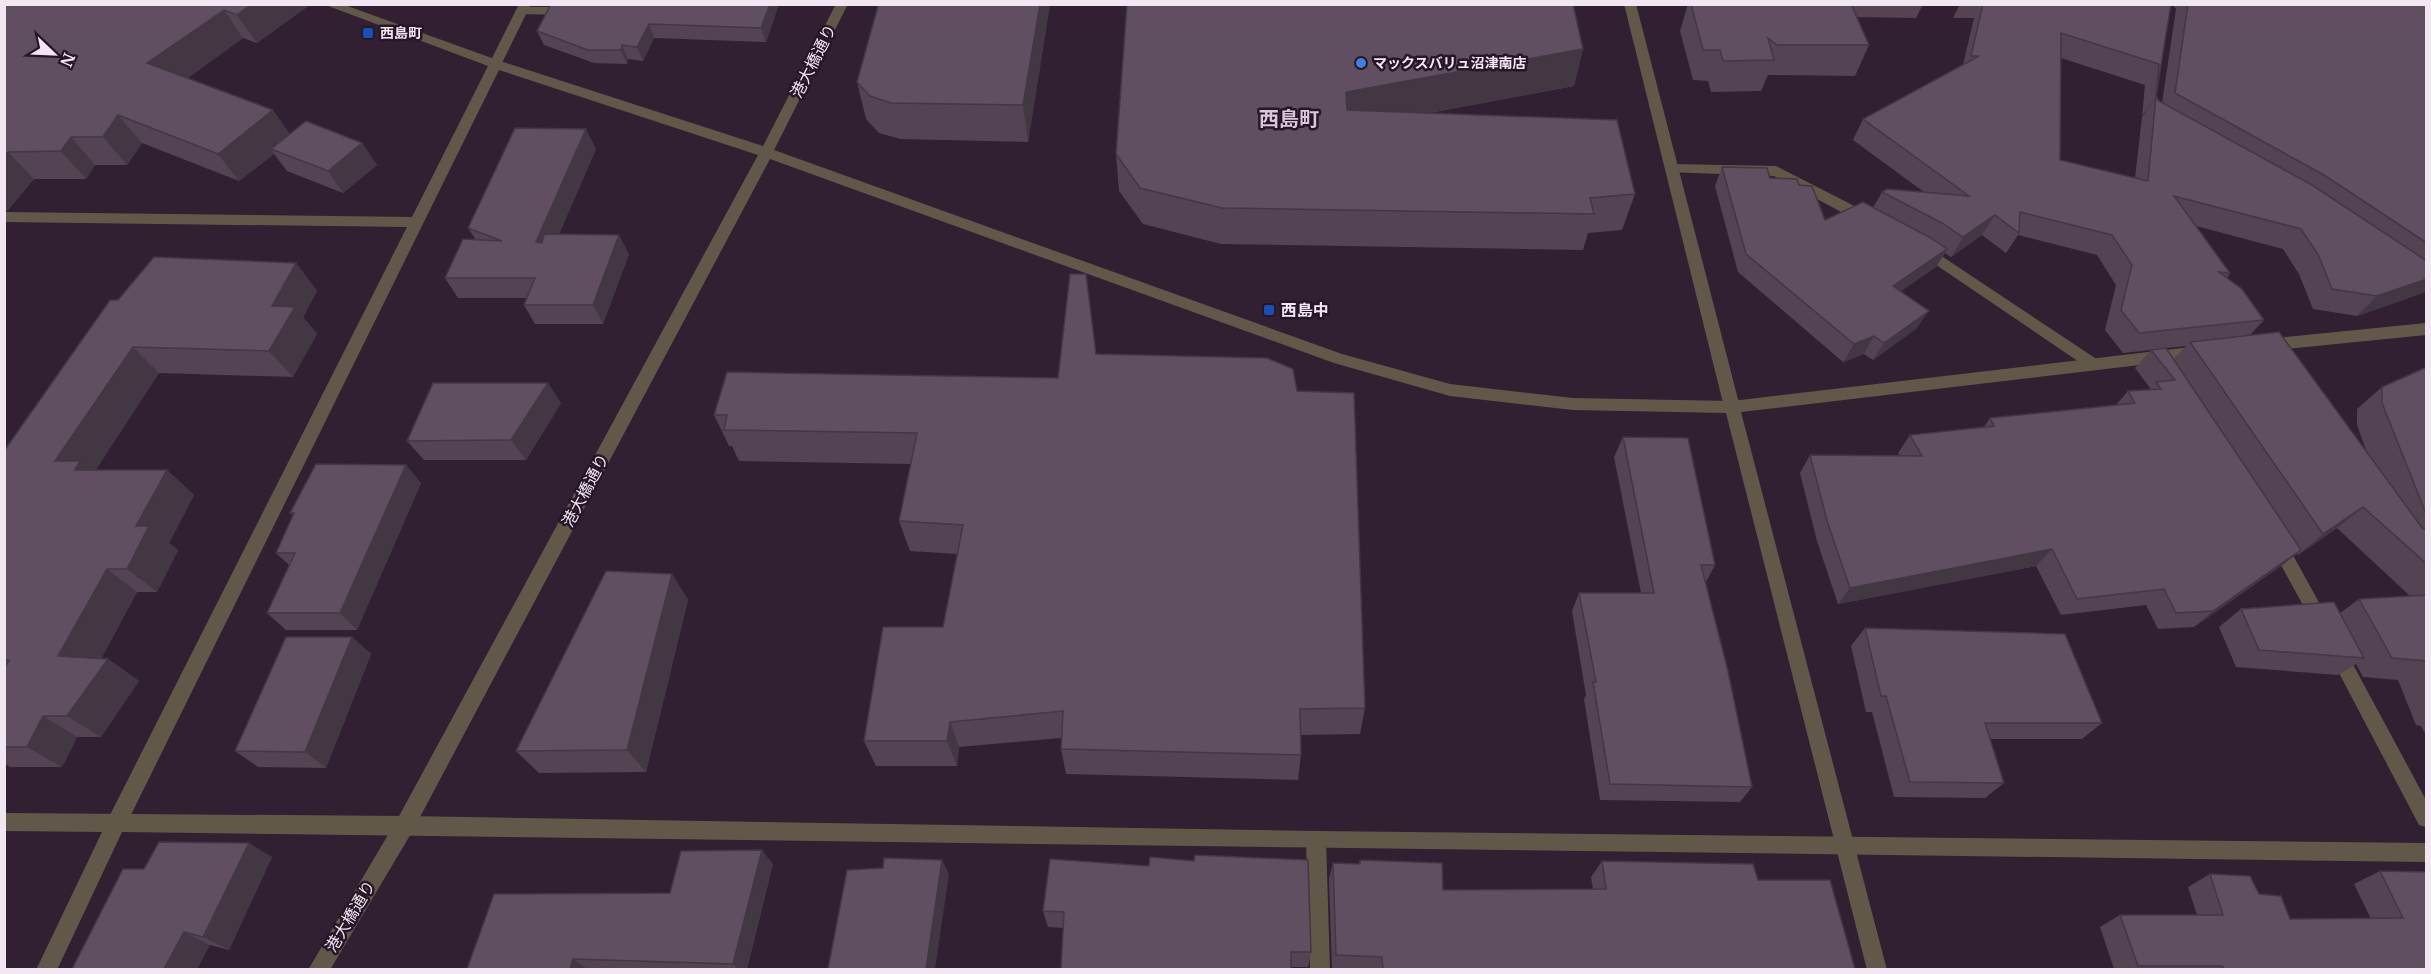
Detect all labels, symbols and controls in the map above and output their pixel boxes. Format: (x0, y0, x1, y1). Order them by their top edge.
street label: 港大橋通り (786, 21, 840, 101)
north arrow (24, 24, 84, 84)
place label: 西島町 (380, 24, 422, 42)
marker: 西島町 (361, 26, 375, 40)
text: N (56, 50, 79, 70)
place label: マックスバリュ沼津南店 (1373, 54, 1527, 72)
marker: マックスバリュ沼津南店 (1354, 56, 1368, 70)
district label: 西島町 (1259, 106, 1319, 131)
place label: 西島中 (1281, 300, 1329, 320)
marker: 西島中 (1262, 303, 1276, 317)
street label: 港大橋通り (557, 450, 613, 530)
street label: 港大橋通り (321, 877, 379, 955)

